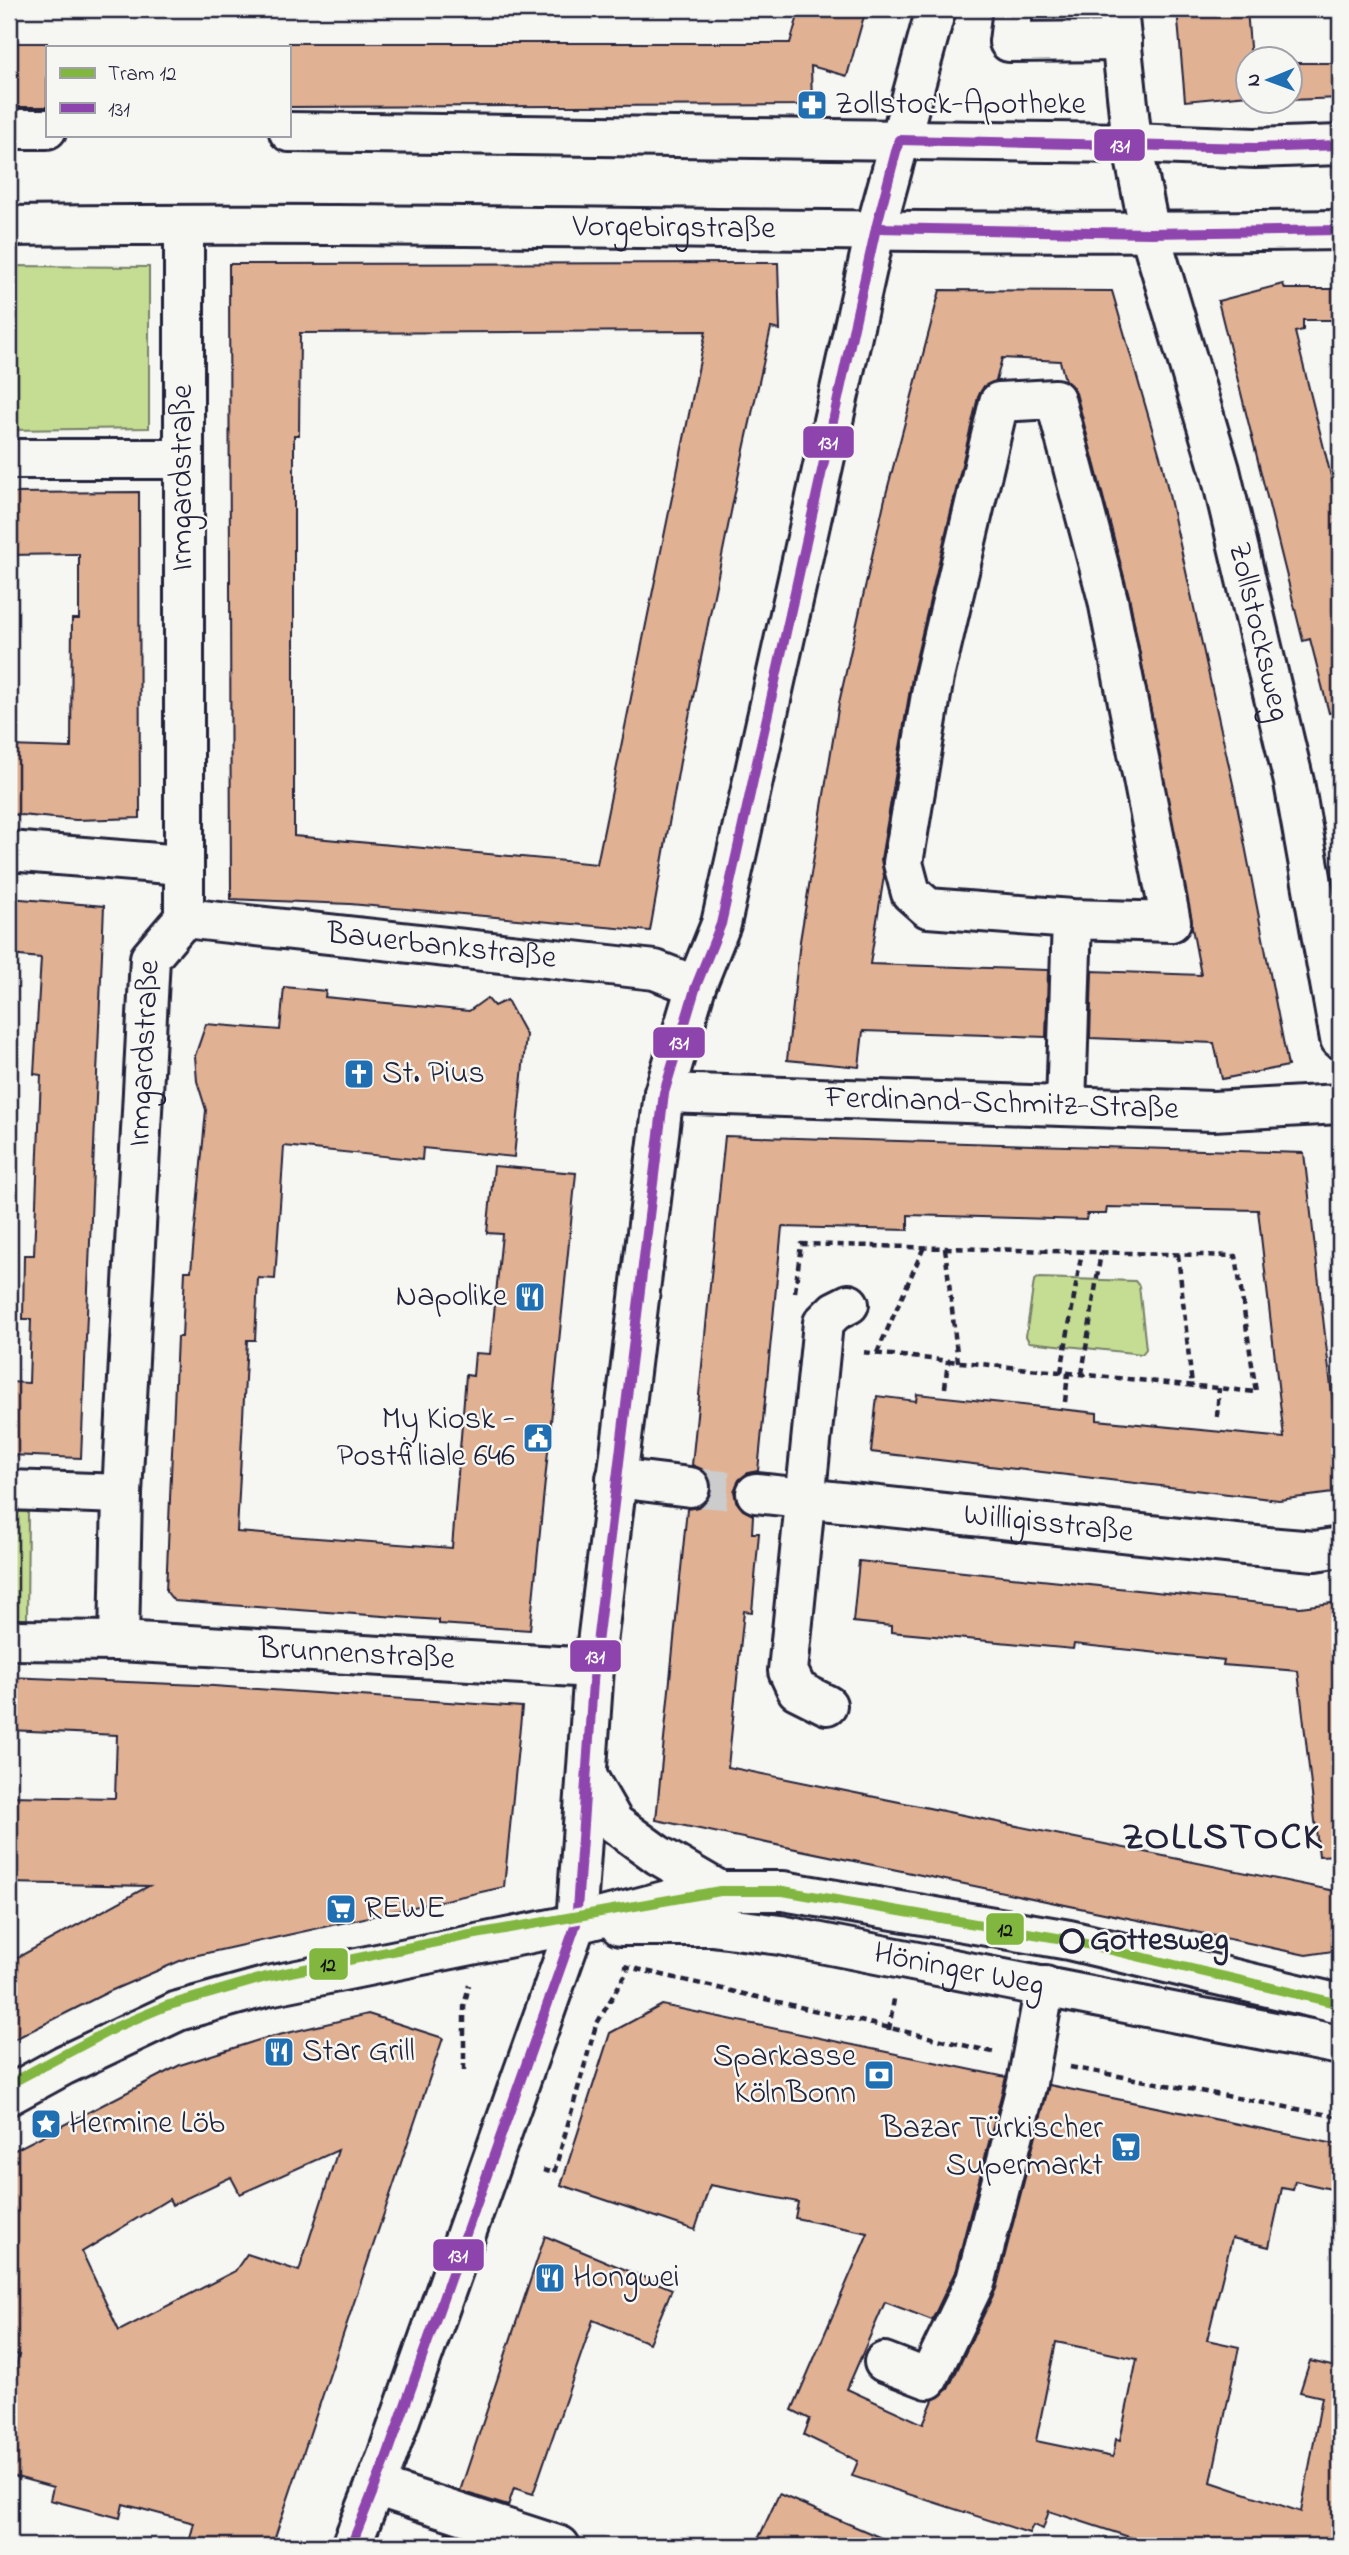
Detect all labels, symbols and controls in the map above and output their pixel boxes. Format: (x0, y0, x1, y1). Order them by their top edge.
legend (46, 46, 290, 136)
north arrow (1234, 46, 1304, 116)
text: Tram 12 (108, 60, 177, 90)
text: N (1241, 73, 1268, 87)
place label: Zollstock-Apotheke (835, 82, 1087, 129)
pharmacy icon: Zollstock-Apotheke (795, 88, 829, 122)
text: 131 (108, 96, 130, 126)
line badge: 131 (1093, 128, 1146, 162)
text: 131 (1110, 134, 1130, 161)
street label: Vorgebirgstraße (571, 204, 776, 253)
street label: Irmgardstraße (160, 384, 207, 572)
line badge: 131 (802, 425, 855, 459)
text: 131 (818, 431, 838, 458)
street label: Zollstocksweg (1214, 538, 1302, 726)
street label: Bauerbankstraße (323, 910, 559, 983)
street label: Irmgardstraße (117, 958, 173, 1148)
line badge: 131 (652, 1026, 706, 1059)
text: 131 (669, 1031, 689, 1058)
place label: St. Pius (382, 1051, 485, 1098)
church icon: St. Pius (342, 1057, 376, 1091)
street label: Ferdinand-Schmitz-Straße (823, 1075, 1180, 1133)
place label: Napolike (396, 1274, 508, 1321)
restaurant icon: Napolike (513, 1280, 547, 1314)
place label: My Kiosk - Postfiliale 646 (337, 1397, 515, 1481)
public building icon: My Kiosk - Postfiliale 646 (521, 1421, 555, 1455)
street label: Willigisstraße (961, 1492, 1136, 1557)
street label: Brunnenstraße (256, 1625, 457, 1684)
line badge: 131 (569, 1639, 622, 1673)
text: 131 (585, 1645, 605, 1672)
district label: ZOLLSTOCK (1122, 1811, 1324, 1867)
place label: REWE (364, 1886, 445, 1933)
supermarket icon: REWE (324, 1892, 358, 1926)
line badge: 12 (985, 1912, 1025, 1946)
text: 12 (997, 1918, 1013, 1945)
place label: Gottesweg (1090, 1918, 1229, 1966)
marker: Gottesweg (1060, 1929, 1084, 1953)
street label: Höninger Weg (870, 1930, 1048, 2010)
line badge: 12 (308, 1947, 349, 1981)
text: 12 (320, 1953, 336, 1980)
place label: Star Grill (302, 2029, 415, 2076)
place label: Sparkasse KölnBonn (713, 2034, 857, 2118)
restaurant icon: Star Grill (262, 2035, 296, 2069)
bank icon: Sparkasse KölnBonn (862, 2058, 896, 2092)
place label: Hermine Löb (69, 2101, 225, 2148)
place label: Bazar Türkischer Supermarkt (880, 2106, 1103, 2190)
place icon: Hermine Löb (29, 2107, 63, 2141)
supermarket icon: Bazar Türkischer Supermarkt (1109, 2130, 1143, 2164)
line badge: 131 (432, 2238, 485, 2272)
text: 131 (448, 2244, 468, 2271)
place label: Hongwei (573, 2255, 680, 2302)
restaurant icon: Hongwei (533, 2261, 567, 2295)

